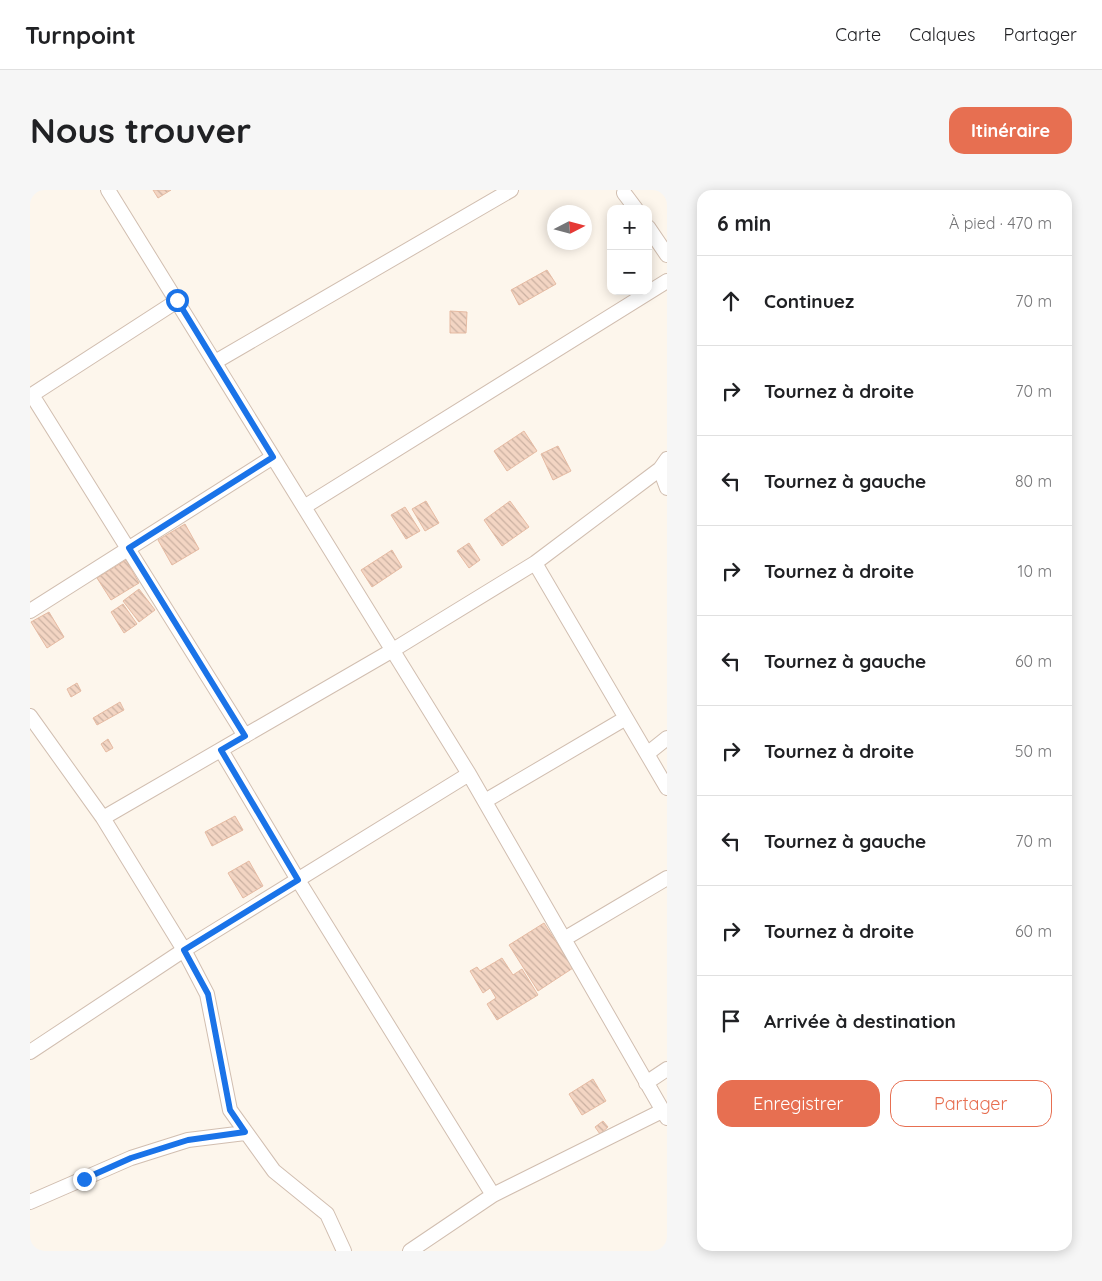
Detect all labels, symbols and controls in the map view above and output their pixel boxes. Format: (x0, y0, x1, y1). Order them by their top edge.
text: Turnpoint (25, 20, 136, 50)
text: Carte (835, 23, 881, 46)
text: Calques (909, 23, 976, 46)
text: Partager (1004, 23, 1077, 46)
button: Itinéraire (949, 107, 1072, 154)
text: Nous trouver (30, 108, 251, 152)
north arrow (547, 205, 592, 250)
map controls (607, 205, 652, 295)
button: + (607, 205, 652, 250)
text: 6 min (717, 210, 771, 236)
text: À pied · 470 m (949, 213, 1052, 233)
button: − (607, 250, 652, 295)
icon: ahead (717, 287, 745, 315)
route start (166, 289, 189, 312)
text: Continuez (764, 289, 854, 313)
text: 70 m (1015, 291, 1052, 311)
icon: right (717, 377, 745, 405)
text: Tournez à droite (764, 379, 914, 403)
text: 70 m (1015, 381, 1052, 401)
icon: left (717, 467, 745, 495)
text: Tournez à gauche (764, 469, 926, 493)
text: 80 m (1015, 471, 1052, 491)
icon: right (717, 557, 745, 585)
text: Tournez à droite (764, 559, 914, 583)
text: 10 m (1018, 561, 1052, 581)
icon: left (717, 647, 745, 675)
text: Tournez à gauche (764, 649, 926, 673)
text: 60 m (1015, 651, 1052, 671)
icon: right (717, 737, 745, 765)
text: Tournez à droite (764, 739, 914, 763)
text: 50 m (1015, 741, 1052, 761)
icon: left (717, 827, 745, 855)
text: Tournez à gauche (764, 829, 926, 853)
text: 70 m (1015, 831, 1052, 851)
icon: right (717, 917, 745, 945)
text: Tournez à droite (764, 919, 914, 943)
text: 60 m (1015, 921, 1052, 941)
icon: arrive (717, 1007, 745, 1035)
text: Arrivée à destination (764, 1009, 956, 1033)
button: Enregistrer (717, 1080, 880, 1127)
button: Partager (890, 1080, 1052, 1127)
route end (73, 1168, 96, 1191)

